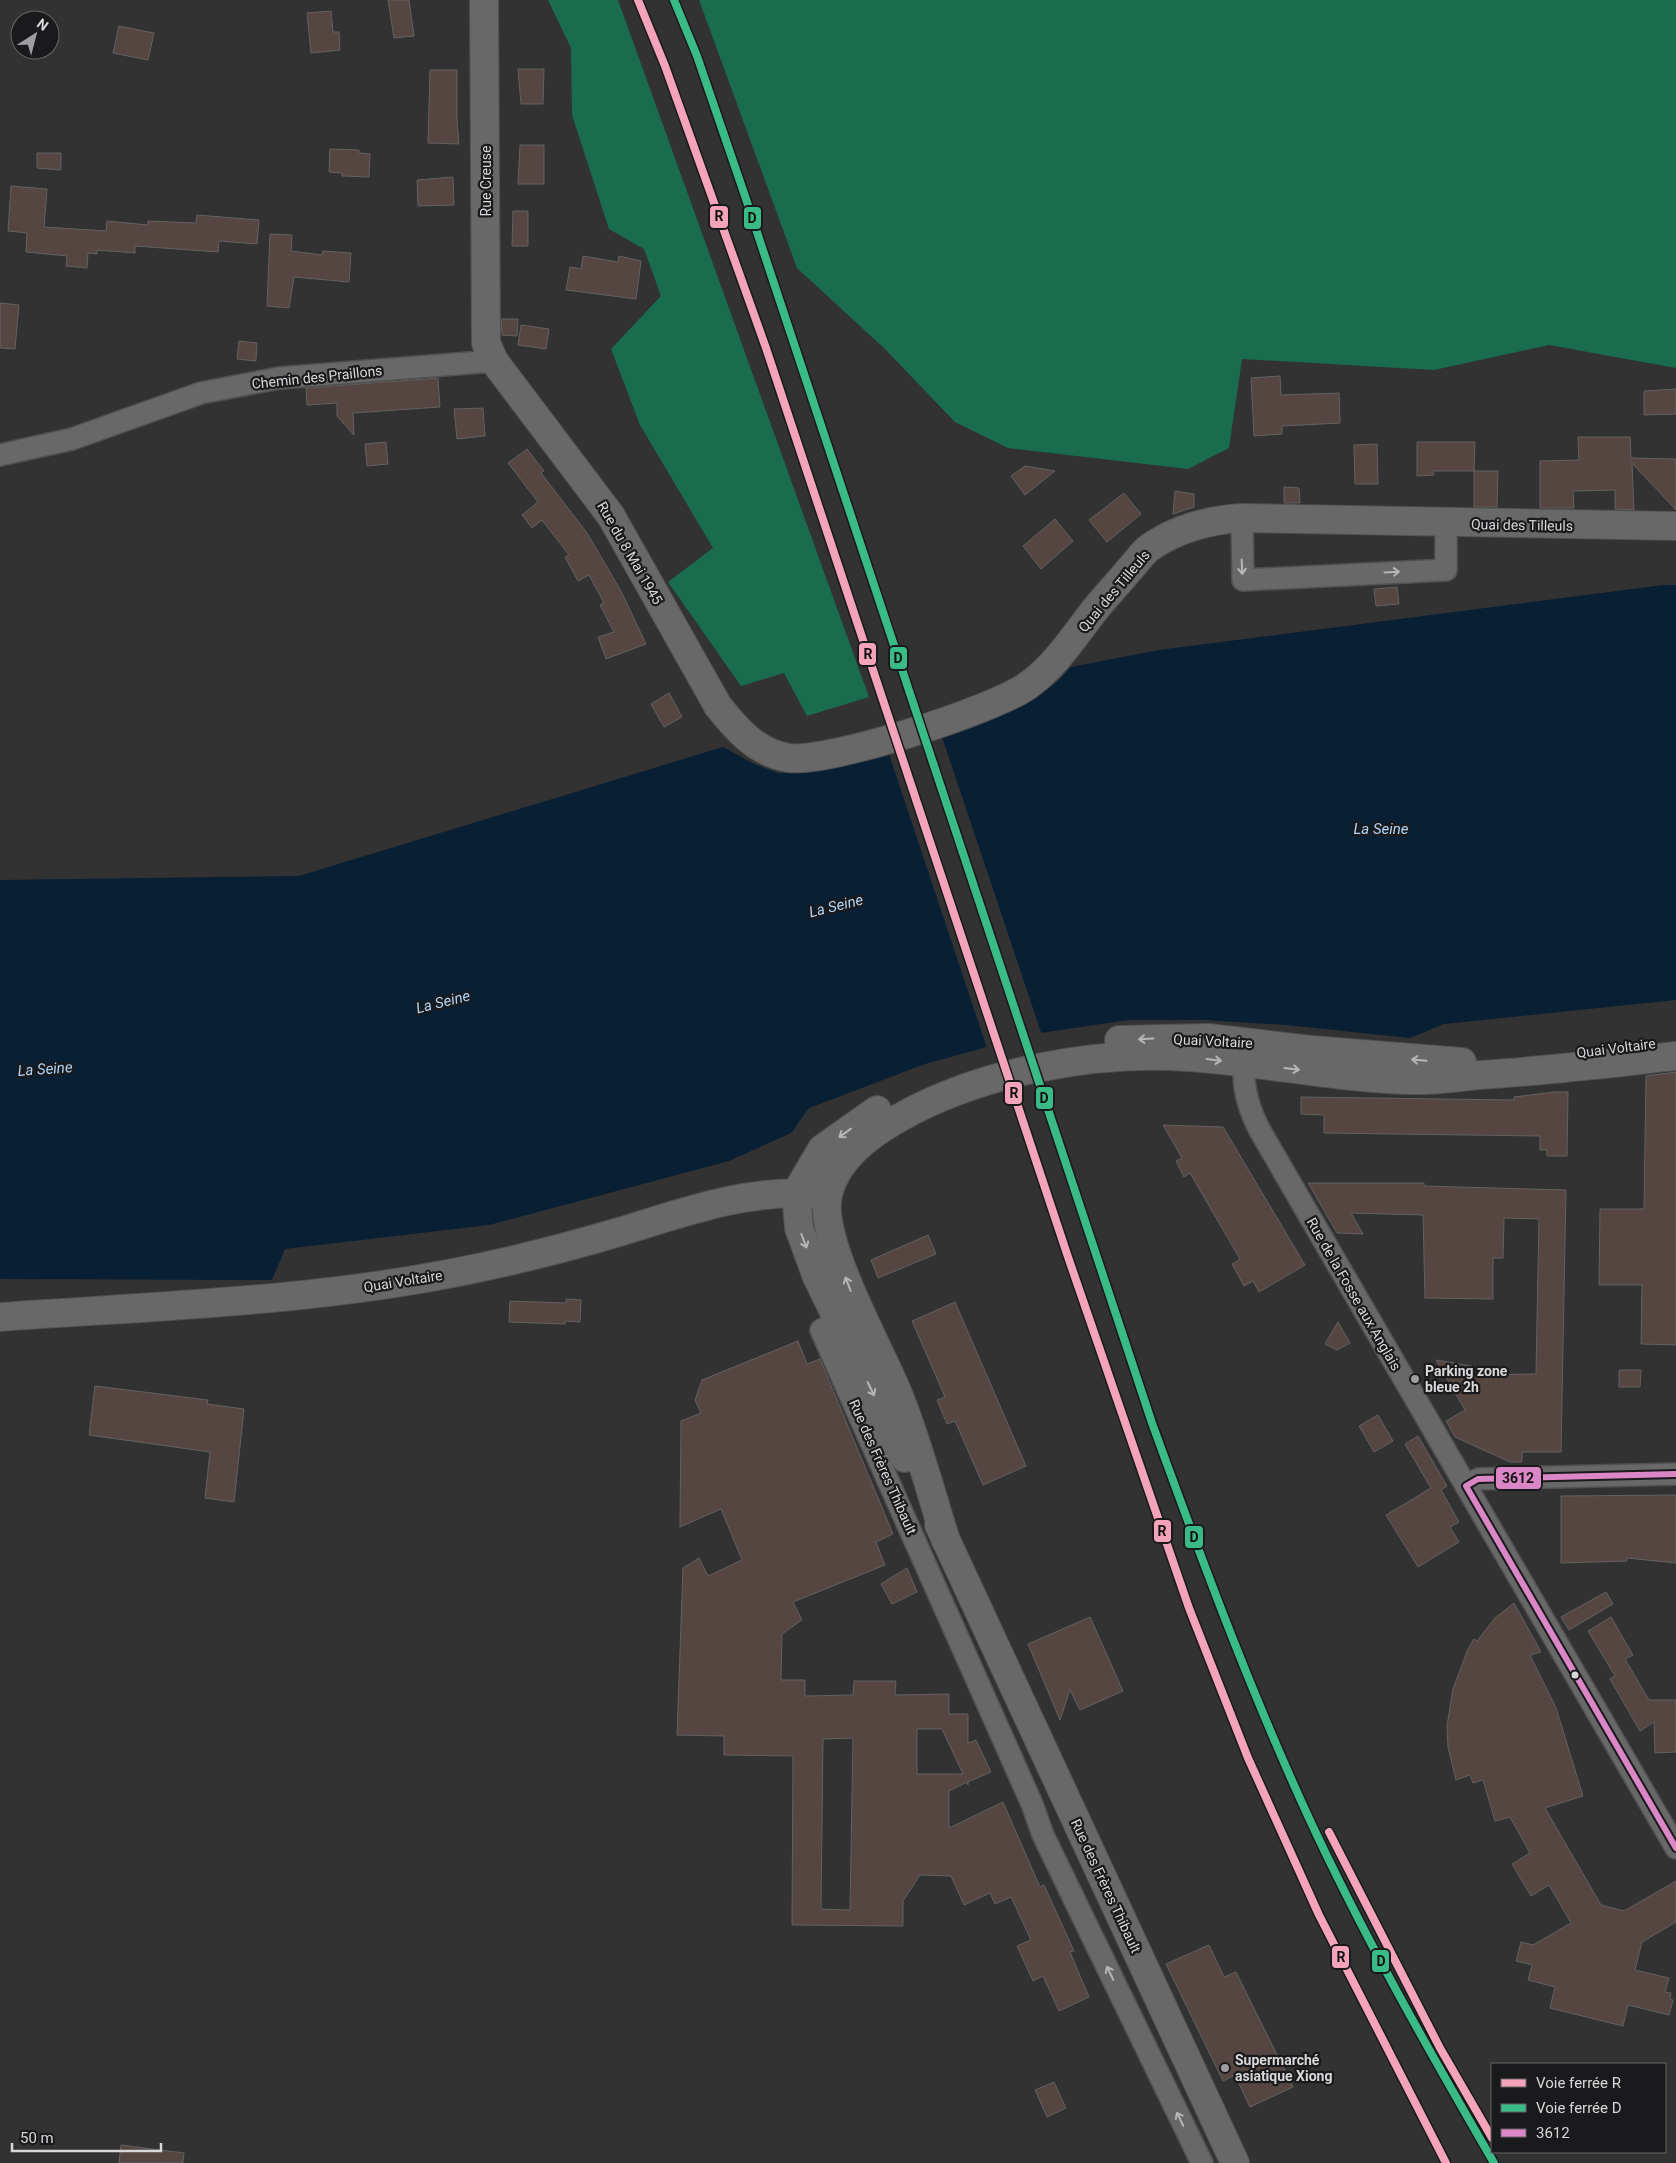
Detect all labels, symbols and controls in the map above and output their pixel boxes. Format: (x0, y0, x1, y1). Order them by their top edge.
north arrow (10, 10, 60, 60)
text: N (34, 15, 51, 34)
street label: Rue Creuse (478, 146, 494, 216)
line badge: R (709, 205, 729, 229)
line badge: D (743, 206, 762, 230)
text: R (715, 208, 724, 224)
text: D (747, 210, 757, 226)
street label: Chemin des Praillons (251, 362, 383, 392)
street label: Rue du 8 Mai 1945 (594, 499, 666, 607)
street label: Quai des Tilleuls (1471, 516, 1573, 534)
street label: Quai des Tilleuls (1075, 547, 1153, 635)
one-way arrow (1238, 558, 1247, 574)
one-way arrow (1384, 568, 1400, 577)
line badge: R (858, 642, 877, 666)
text: R (864, 646, 873, 662)
line badge: D (889, 646, 908, 670)
text: D (893, 650, 903, 666)
water label: La Seine (1353, 820, 1409, 838)
water label: La Seine (807, 891, 865, 921)
water label: La Seine (414, 987, 472, 1017)
street label: Quai Voltaire (1173, 1031, 1253, 1051)
one-way arrow (1138, 1034, 1154, 1043)
street label: Quai Voltaire (1576, 1035, 1656, 1061)
one-way arrow (1206, 1055, 1222, 1065)
one-way arrow (1411, 1055, 1427, 1064)
water label: La Seine (17, 1058, 73, 1080)
one-way arrow (1284, 1065, 1300, 1075)
line badge: R (1004, 1081, 1023, 1105)
text: R (1010, 1085, 1019, 1101)
line badge: D (1035, 1086, 1054, 1110)
text: D (1039, 1090, 1049, 1106)
one-way arrow (838, 1128, 852, 1138)
street label: Rue de la Fosse aux Anglais (1304, 1215, 1404, 1373)
one-way arrow (800, 1232, 809, 1248)
street label: Quai Voltaire (363, 1267, 443, 1295)
one-way arrow (843, 1276, 852, 1292)
place label: Parking zone bleue 2h (1425, 1363, 1508, 1395)
marker: Parking zone bleue 2h (1409, 1373, 1421, 1385)
one-way arrow (866, 1381, 876, 1396)
street label: Rue des Frères Thibault (846, 1397, 920, 1537)
line badge: 3612 (1495, 1466, 1542, 1490)
text: 3612 (1502, 1470, 1534, 1486)
line badge: R (1153, 1519, 1172, 1543)
text: R (1158, 1523, 1167, 1539)
line badge: D (1184, 1525, 1204, 1549)
text: D (1189, 1529, 1199, 1545)
unlabelled marker (1570, 1670, 1580, 1680)
street label: Rue des Frères Thibault (1068, 1816, 1144, 1956)
line badge: R (1331, 1945, 1350, 1969)
text: R (1337, 1949, 1346, 1965)
line badge: D (1371, 1949, 1390, 1973)
text: D (1376, 1953, 1386, 1969)
one-way arrow (1104, 1966, 1114, 1981)
place label: Supermarché asiatique Xiong (1235, 2052, 1332, 2084)
marker: Supermarché asiatique Xiong (1219, 2062, 1231, 2074)
legend (1491, 2063, 1666, 2153)
text: Voie ferrée R (1536, 2074, 1621, 2092)
text: Voie ferrée D (1536, 2099, 1622, 2117)
one-way arrow (1175, 2112, 1185, 2127)
scale bar (12, 2120, 161, 2152)
text: 3612 (1536, 2124, 1570, 2142)
text: 50 m (20, 2129, 54, 2147)

